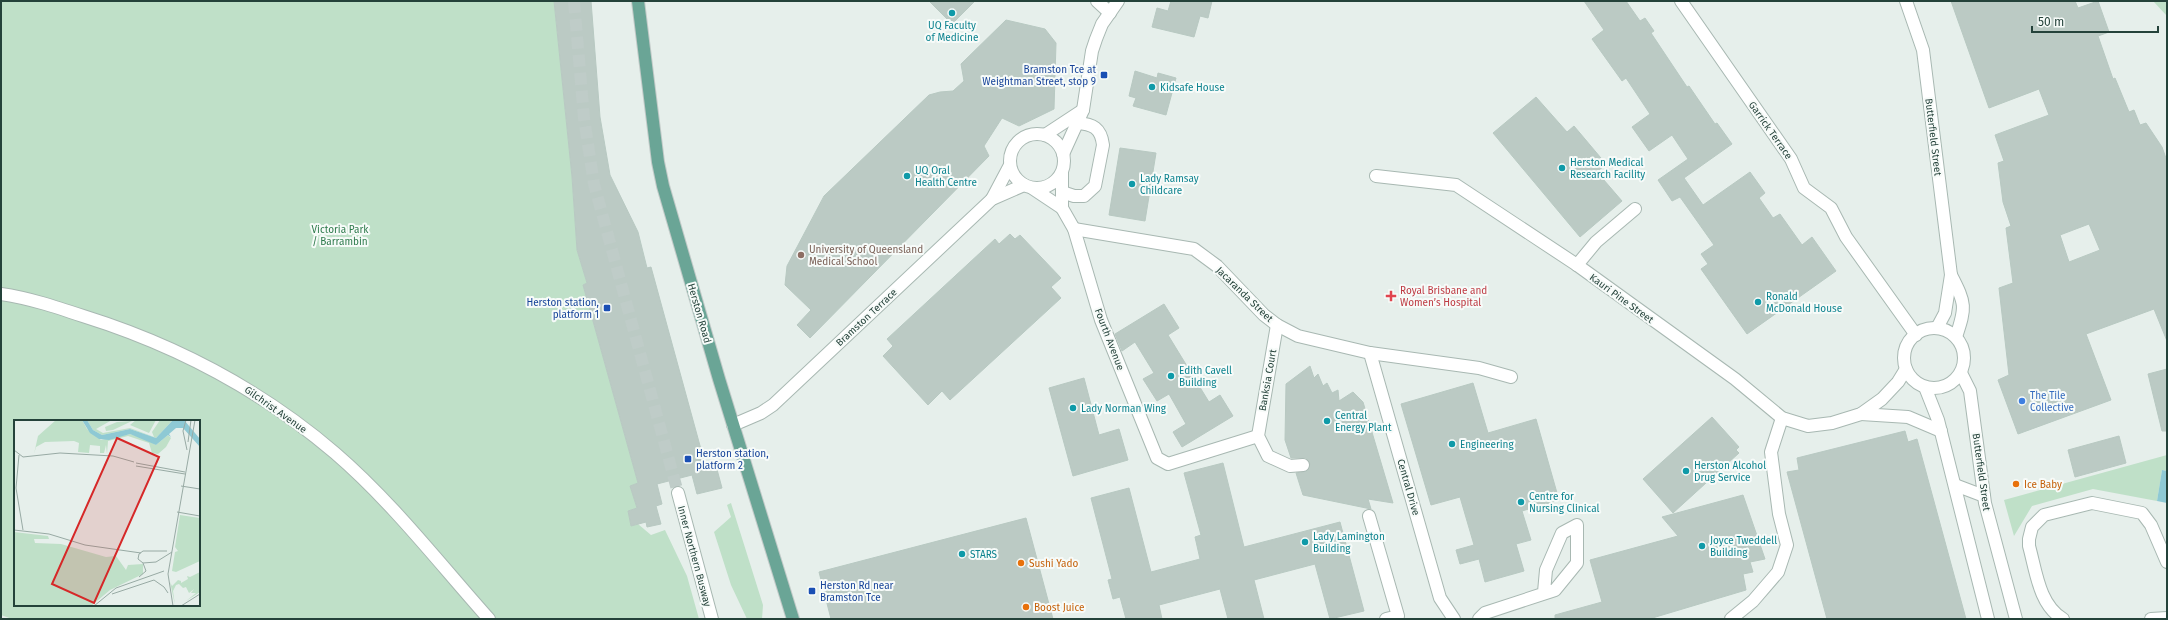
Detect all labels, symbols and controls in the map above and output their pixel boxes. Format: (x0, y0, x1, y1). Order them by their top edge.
marker: UQ Faculty of Medicine (947, 8, 957, 18)
scale bar (2032, 8, 2158, 34)
text: 50 m (2038, 15, 2064, 29)
place label: UQ Faculty of Medicine (926, 20, 978, 44)
place label: Bramston Tce at Weightman Street, stop 9 (982, 64, 1096, 88)
marker: Bramston Tce at Weightman Street, stop 9 (1099, 70, 1109, 80)
marker: Kidsafe House (1147, 82, 1157, 92)
place label: Kidsafe House (1160, 82, 1225, 94)
street label: Butterfield Street (1922, 98, 1944, 177)
street label: Garrick Terrace (1746, 99, 1795, 162)
place label: Herston Medical Research Facility (1570, 157, 1645, 181)
marker: Herston Medical Research Facility (1557, 163, 1567, 173)
place label: UQ Oral Health Centre (915, 165, 977, 189)
marker: UQ Oral Health Centre (902, 171, 912, 181)
place label: Lady Ramsay Childcare (1140, 173, 1199, 197)
marker: Lady Ramsay Childcare (1127, 179, 1137, 189)
park label: Victoria Park / Barrambin (312, 224, 369, 248)
place label: University of Queensland Medical School (809, 244, 923, 268)
marker: University of Queensland Medical School (796, 250, 806, 260)
street label: Jacaranda Street (1213, 264, 1276, 325)
street label: Kauri Pine Street (1587, 272, 1656, 326)
street label: Herston Road (685, 282, 713, 345)
place label: Royal Brisbane and Women’s Hospital (1400, 285, 1487, 309)
street label: Bramston Terrace (834, 286, 900, 349)
marker: Royal Brisbane and Women’s Hospital (1385, 290, 1397, 302)
place label: Ronald McDonald House (1766, 291, 1842, 315)
place label: Herston station, platform 1 (526, 297, 599, 321)
marker: Ronald McDonald House (1753, 297, 1763, 307)
marker: Herston station, platform 1 (602, 303, 612, 313)
street label: Fourth Avenue (1092, 307, 1126, 372)
street label: Banksia Court (1257, 348, 1279, 412)
place label: Edith Cavell Building (1179, 365, 1232, 389)
marker: Edith Cavell Building (1166, 371, 1176, 381)
street label: Gilchrist Avenue (242, 384, 309, 436)
place label: The Tile Collective (2030, 390, 2074, 414)
marker: The Tile Collective (2017, 396, 2027, 406)
marker: Lady Norman Wing (1068, 403, 1078, 413)
place label: Lady Norman Wing (1081, 403, 1167, 415)
place label: Central Energy Plant (1335, 410, 1392, 434)
marker: Central Energy Plant (1322, 416, 1332, 426)
inset map (14, 420, 200, 606)
street label: Butterfield Street (1970, 433, 1992, 512)
marker: Engineering (1447, 439, 1457, 449)
place label: Engineering (1460, 439, 1514, 451)
place label: Herston station, platform 2 (696, 448, 769, 472)
marker: Herston station, platform 2 (683, 454, 693, 464)
street label: Central Drive (1394, 458, 1422, 517)
place label: Herston Alcohol Drug Service (1694, 460, 1766, 484)
marker: Herston Alcohol Drug Service (1681, 466, 1691, 476)
marker: Ice Baby (2011, 479, 2021, 489)
place label: Ice Baby (2024, 479, 2062, 491)
place label: Centre for Nursing Clinical (1529, 491, 1600, 515)
marker: Centre for Nursing Clinical (1516, 497, 1526, 507)
street label: Inner Northern Busway (675, 504, 713, 608)
place label: Lady Lamington Building (1313, 531, 1385, 555)
place label: Joyce Tweddell Building (1710, 535, 1777, 559)
marker: Lady Lamington Building (1300, 537, 1310, 547)
marker: Joyce Tweddell Building (1697, 541, 1707, 551)
marker: STARS (957, 549, 967, 559)
place label: STARS (970, 549, 998, 561)
marker: Sushi Yado (1016, 558, 1026, 568)
place label: Sushi Yado (1029, 558, 1078, 570)
place label: Herston Rd near Bramston Tce (820, 580, 894, 604)
marker: Herston Rd near Bramston Tce (807, 586, 817, 596)
marker: Boost Juice (1021, 602, 1031, 612)
place label: Boost Juice (1034, 602, 1084, 614)

